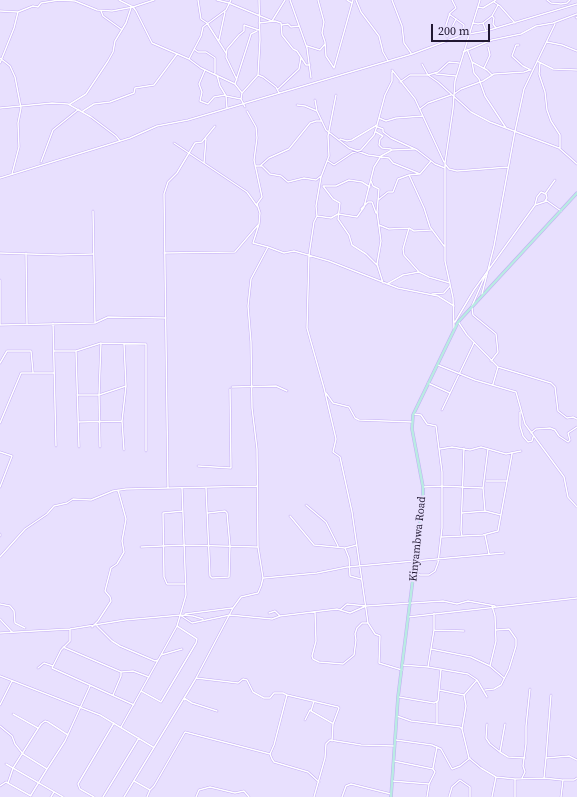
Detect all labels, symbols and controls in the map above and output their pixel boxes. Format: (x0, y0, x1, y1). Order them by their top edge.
scale bar (433, 16, 492, 42)
text: 200 m (438, 23, 470, 39)
street label: Kinyambwa Road (407, 496, 429, 582)

